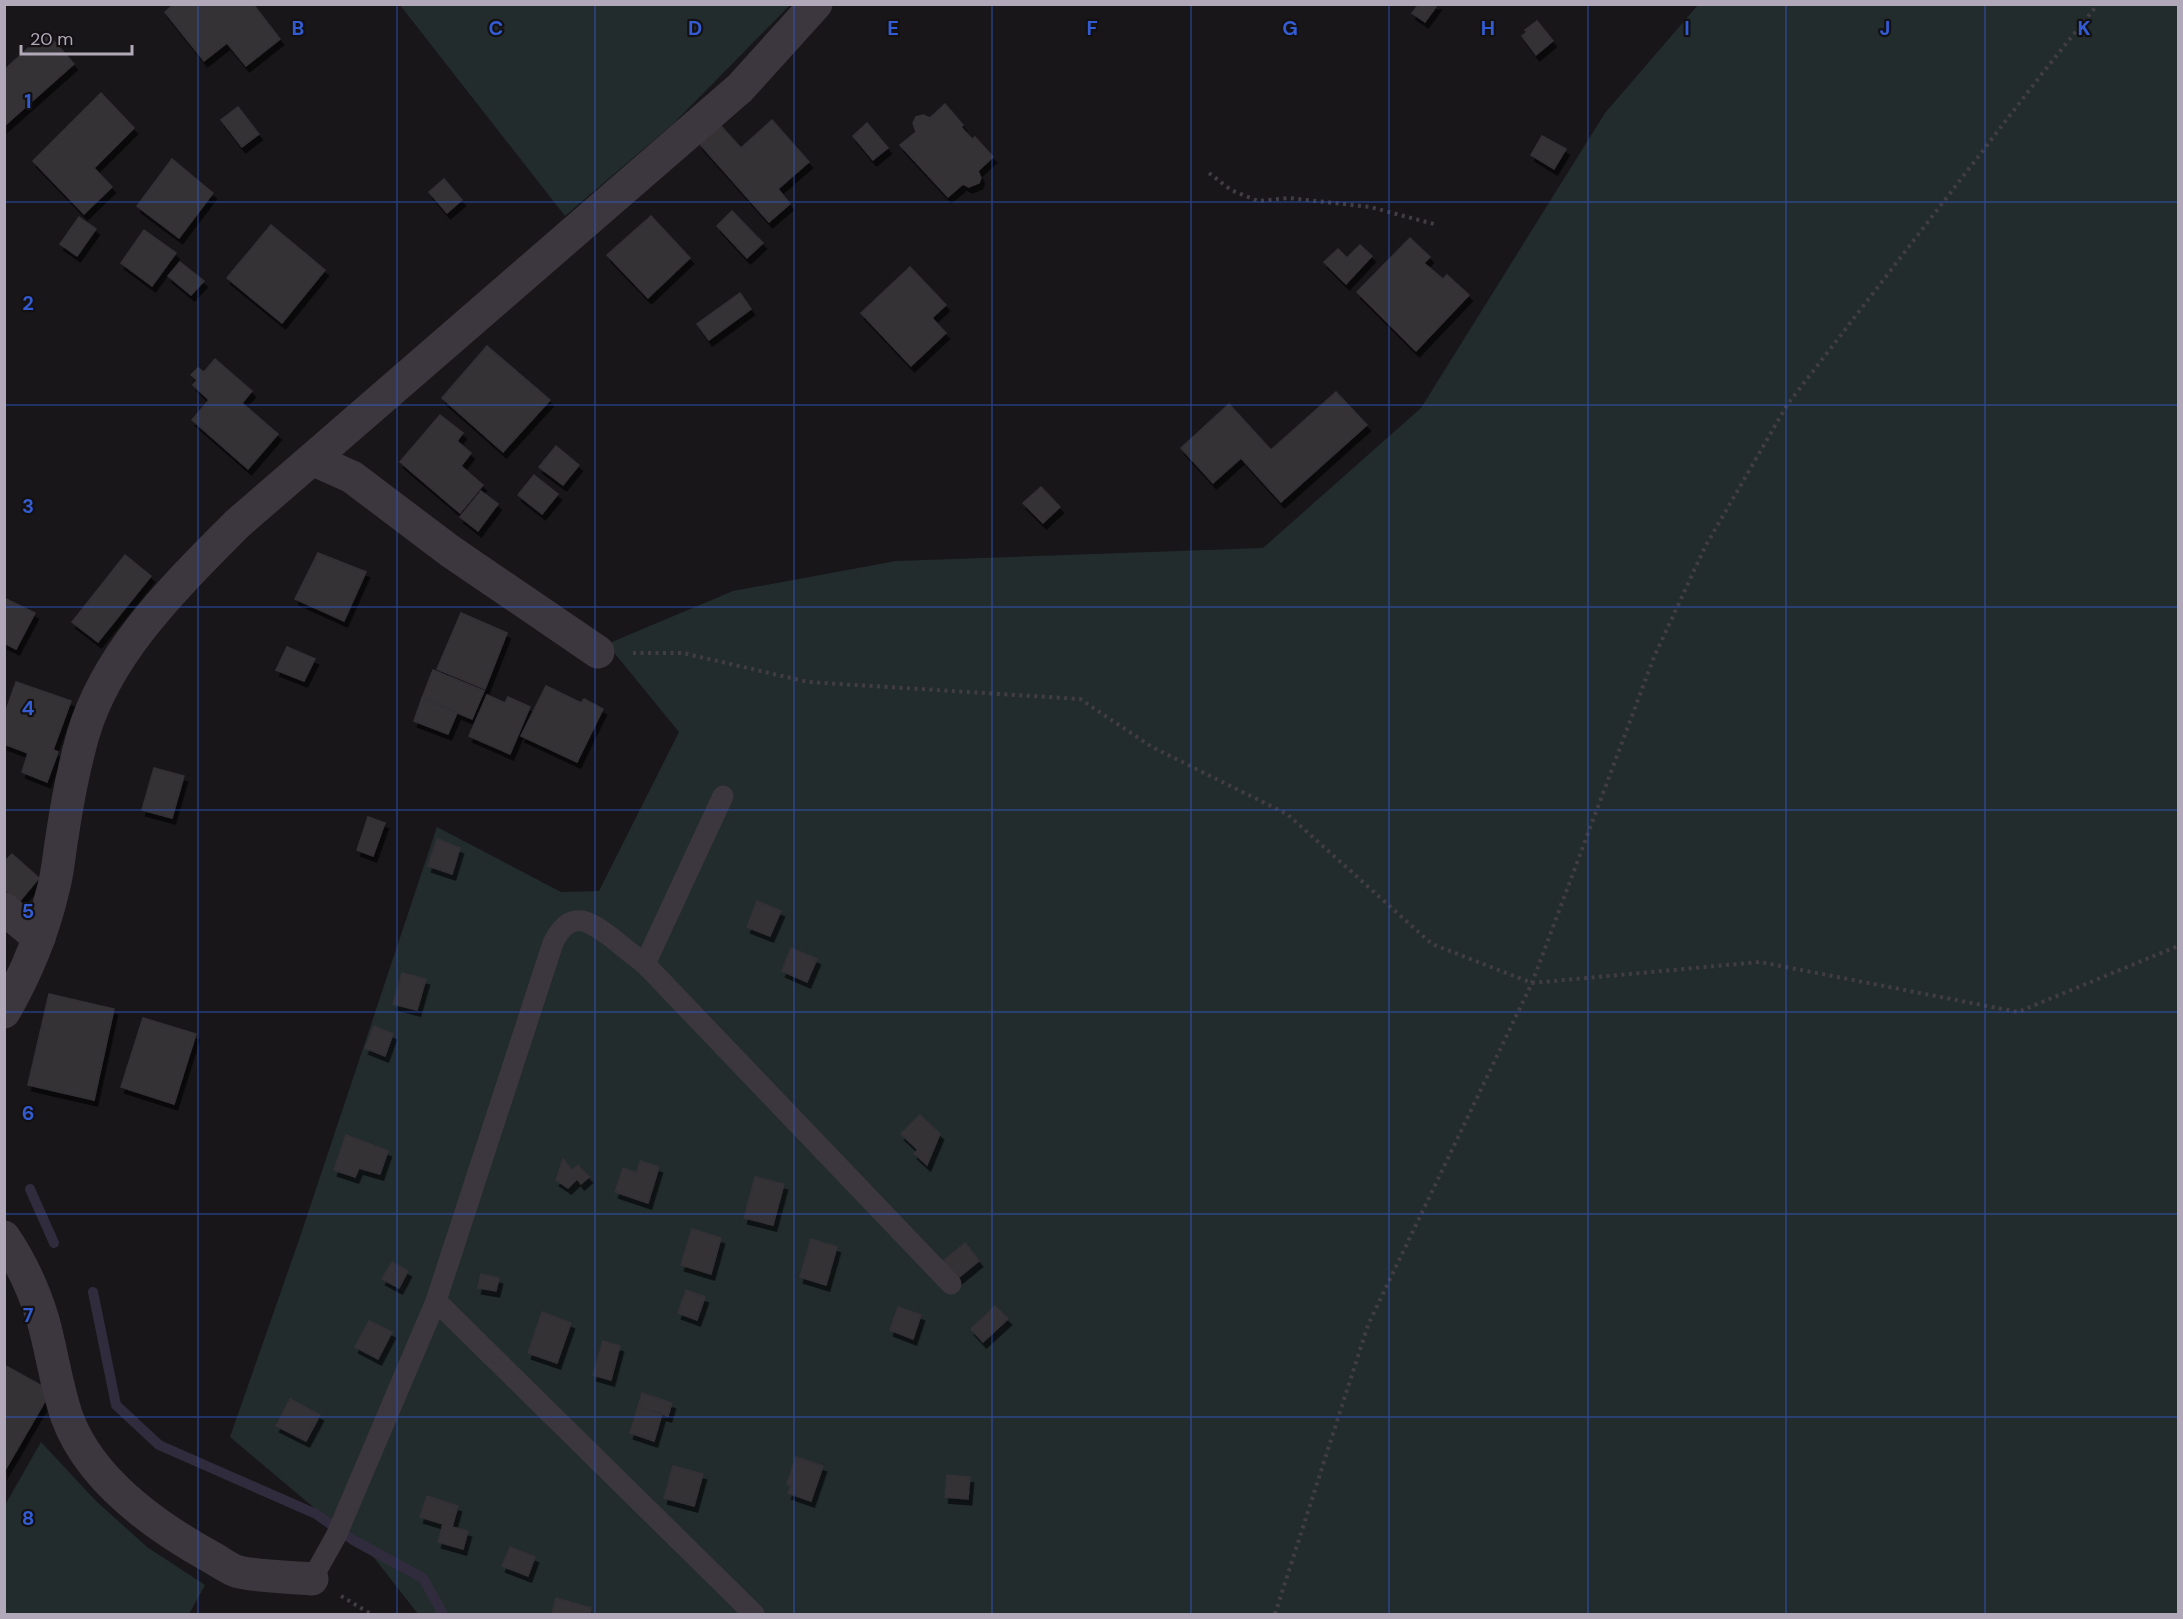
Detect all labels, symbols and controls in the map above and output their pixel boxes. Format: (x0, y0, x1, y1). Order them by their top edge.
text: B (292, 15, 304, 41)
text: C (489, 15, 503, 41)
text: D (688, 15, 702, 41)
text: E (887, 15, 899, 41)
text: F (1086, 15, 1098, 41)
text: G (1282, 15, 1298, 41)
text: H (1481, 15, 1495, 41)
text: I (1684, 15, 1690, 41)
text: J (1880, 15, 1890, 41)
text: K (2077, 15, 2091, 41)
scale bar (21, 18, 132, 56)
text: 20 m (30, 27, 73, 51)
text: 1 (24, 88, 32, 114)
text: 2 (22, 290, 34, 316)
text: 3 (22, 493, 34, 519)
text: 4 (22, 695, 35, 721)
text: 5 (22, 898, 34, 924)
text: 6 (22, 1100, 34, 1126)
text: 7 (23, 1302, 34, 1328)
text: 8 (22, 1505, 34, 1531)

